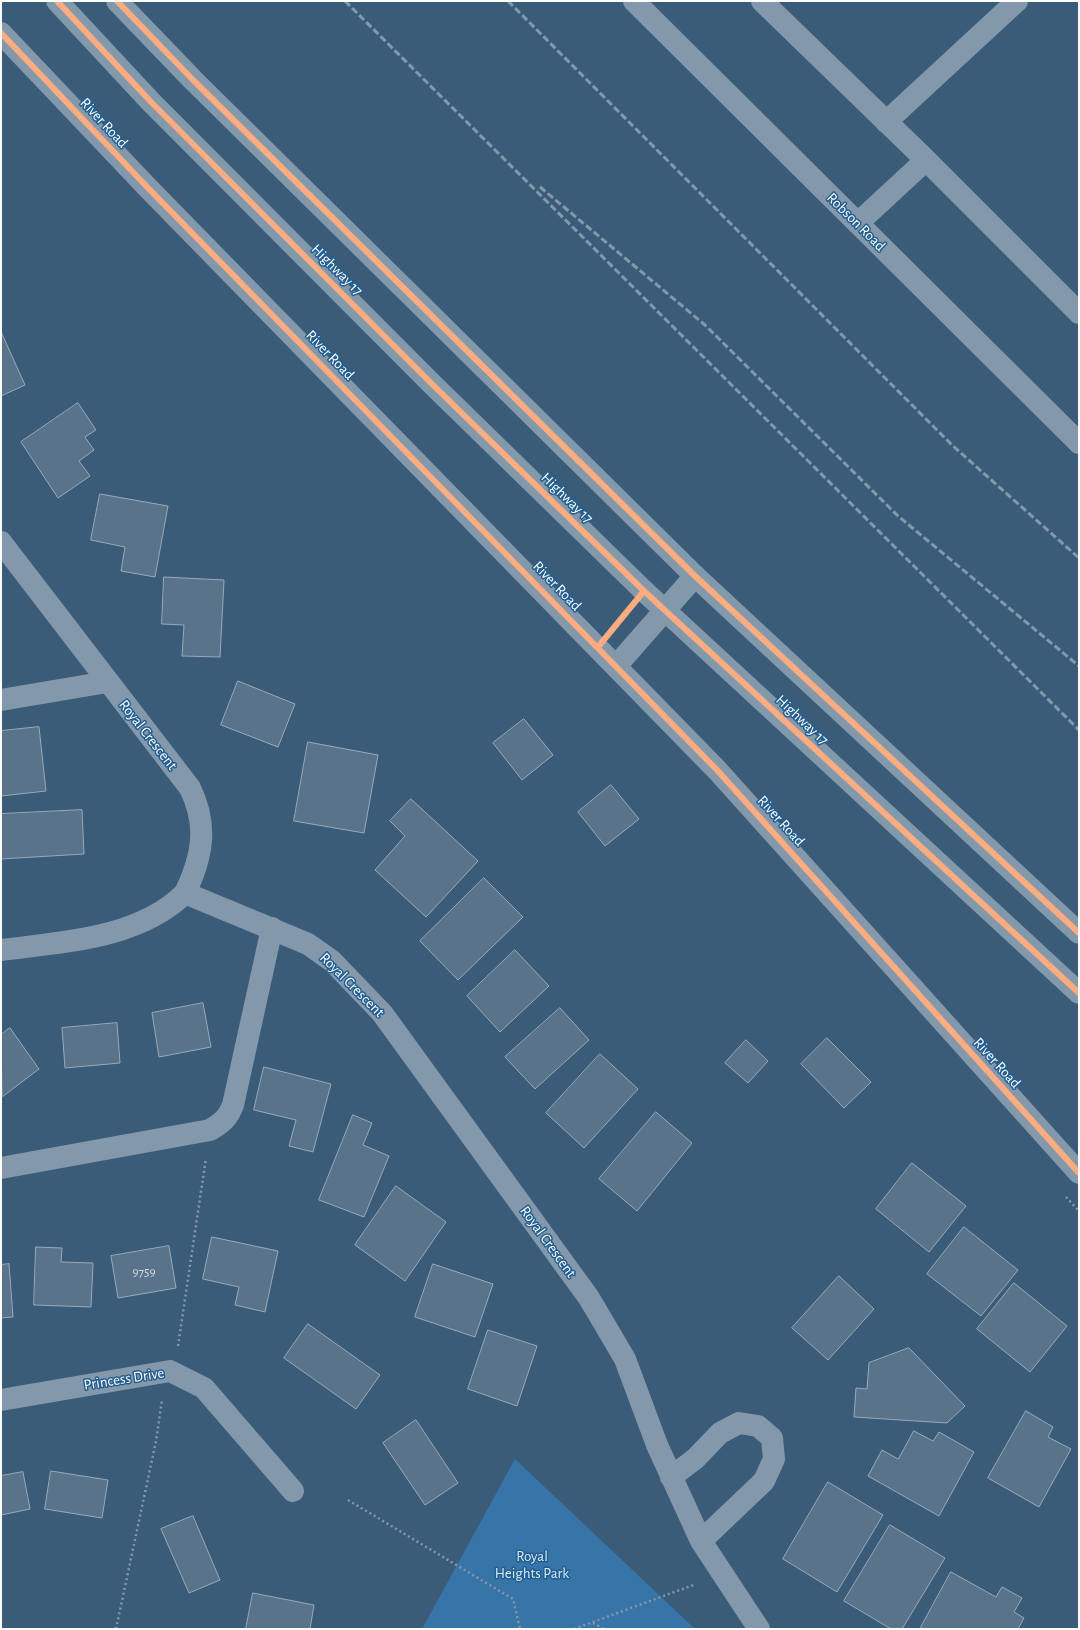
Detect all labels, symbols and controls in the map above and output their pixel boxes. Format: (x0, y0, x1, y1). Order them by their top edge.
street label: River Road (76, 94, 132, 152)
street label: Robson Road (823, 189, 889, 255)
street label: Highway 17 (307, 240, 367, 300)
street label: River Road (302, 326, 358, 384)
street label: Highway 17 (537, 469, 597, 527)
street label: River Road (529, 557, 585, 615)
street label: Highway 17 (772, 691, 832, 749)
street label: Royal Crescent (115, 696, 181, 774)
street label: River Road (754, 792, 808, 850)
street label: Royal Crescent (316, 949, 388, 1021)
street label: River Road (970, 1034, 1024, 1092)
street label: Royal Crescent (516, 1203, 580, 1281)
house number: 9759 (132, 1264, 156, 1280)
street label: Princess Drive (82, 1364, 166, 1394)
park label: Royal Heights Park (495, 1547, 569, 1582)

